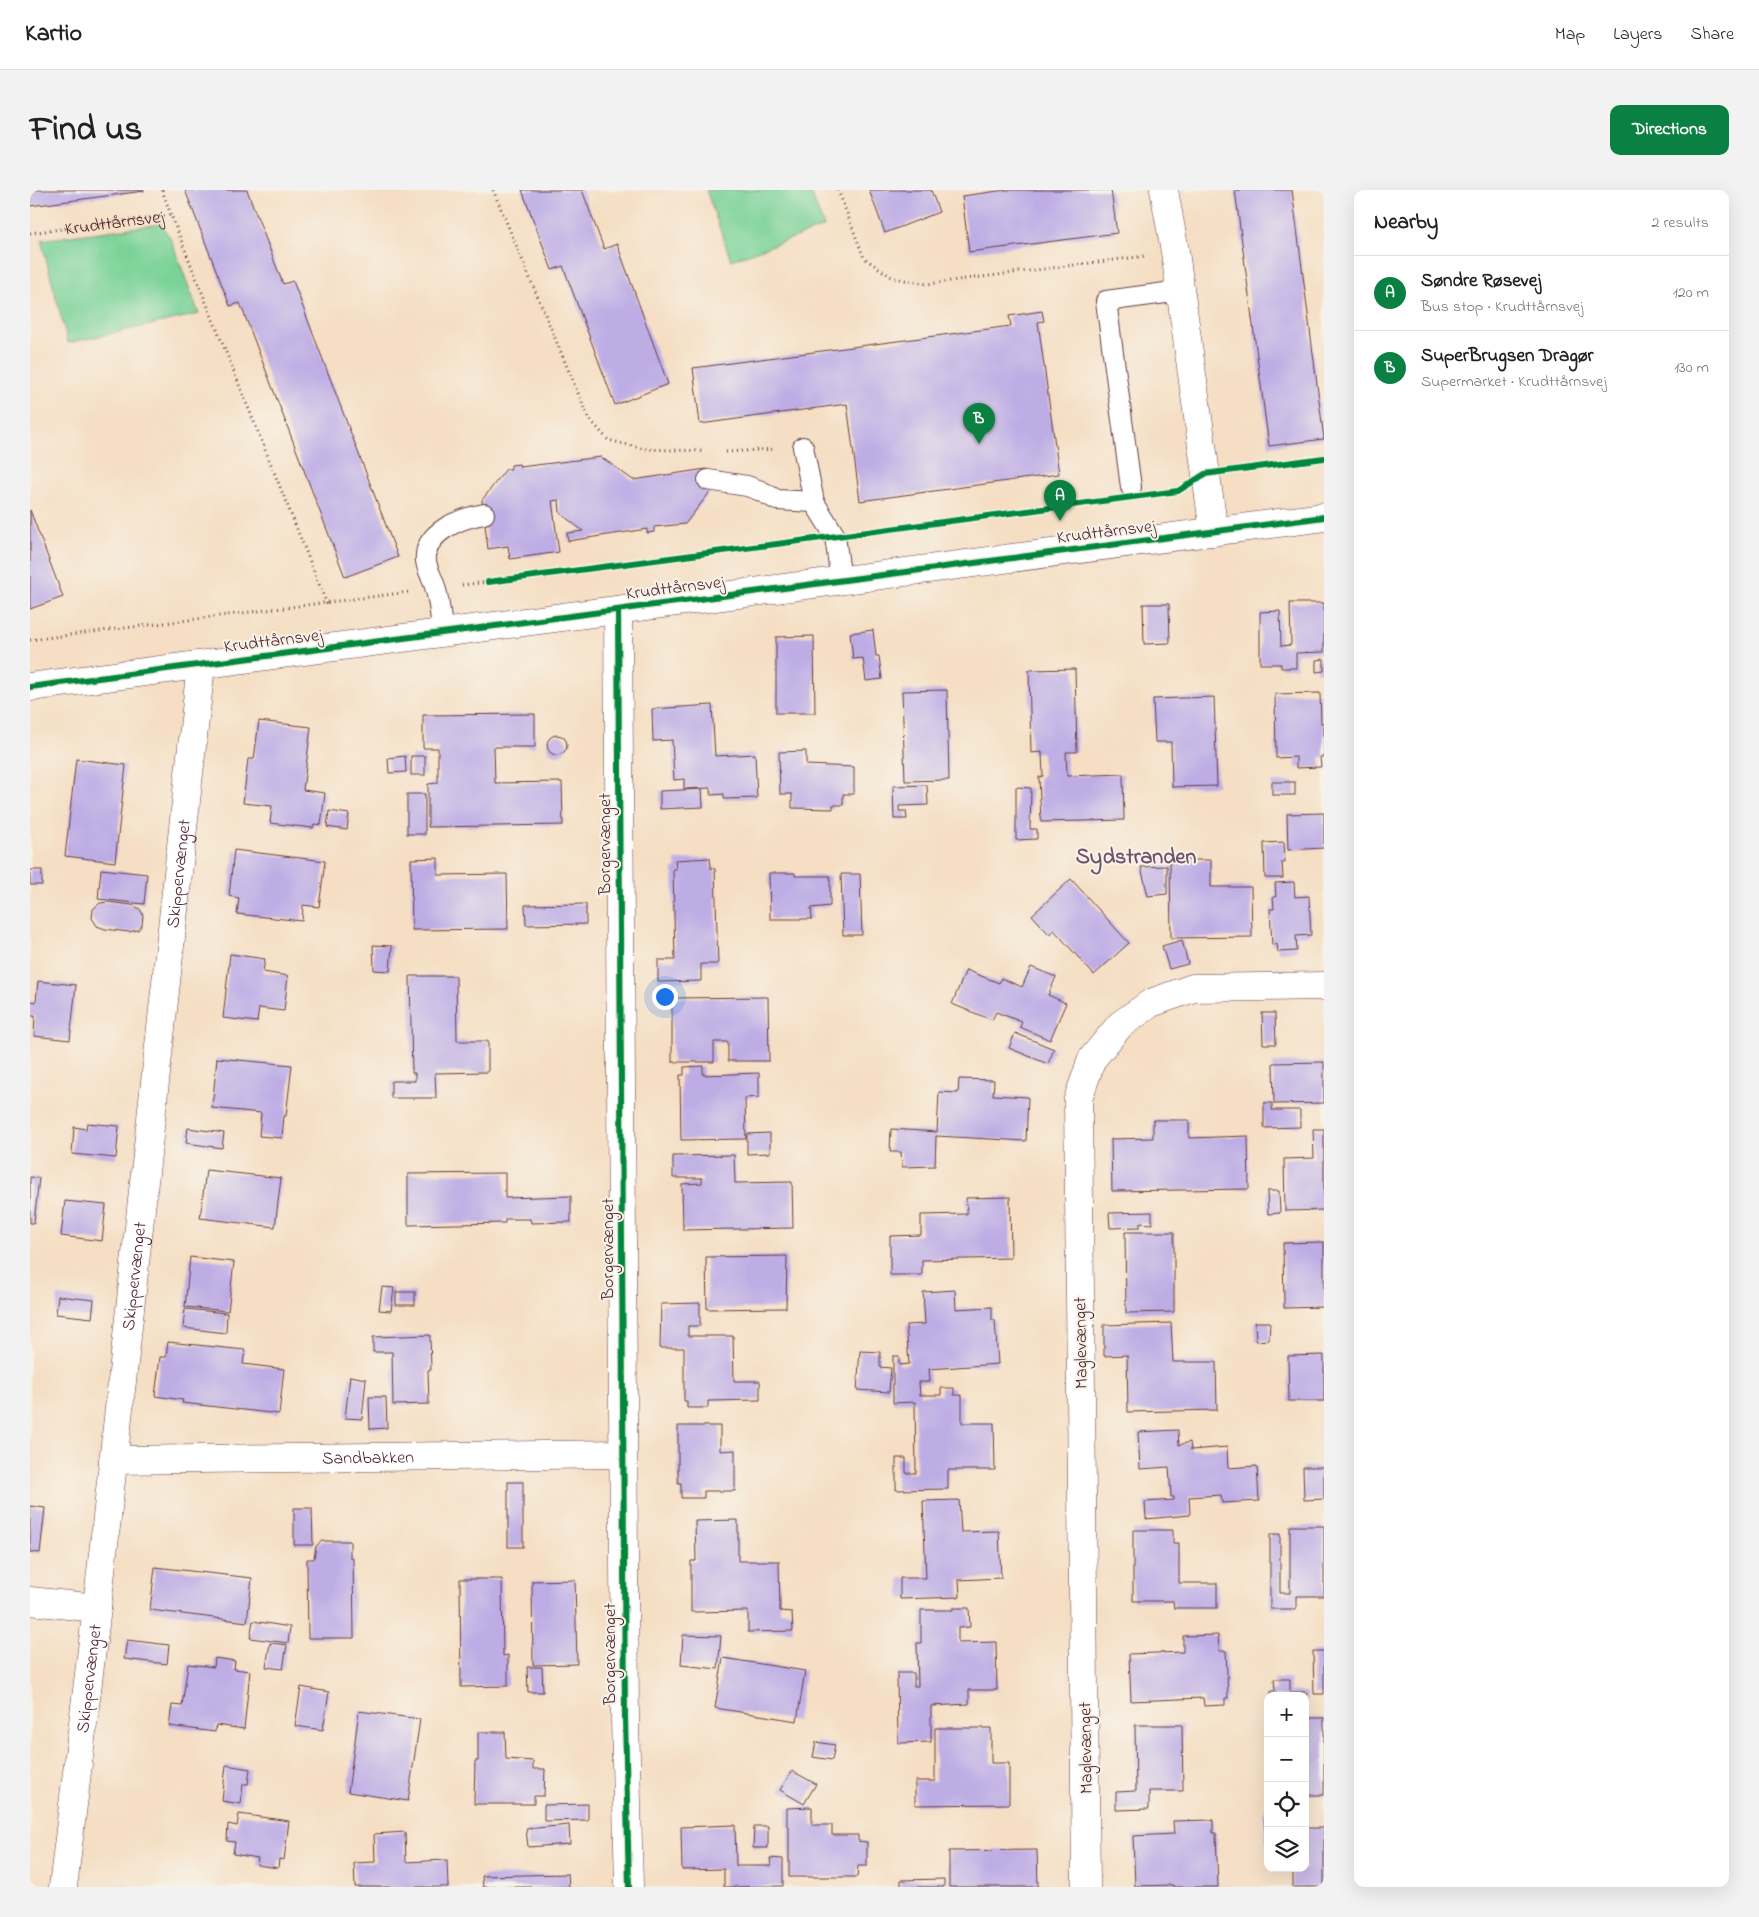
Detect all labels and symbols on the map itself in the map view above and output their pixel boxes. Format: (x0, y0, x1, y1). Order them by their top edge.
street label: Krudttårnsvej (64, 205, 166, 243)
pin: B (963, 403, 995, 444)
pin: A (1044, 480, 1076, 521)
street label: Krudttårnsvej (1055, 514, 1157, 552)
street label: Krudttårnsvej (624, 570, 726, 608)
street label: Krudttårnsvej (222, 623, 324, 661)
street label: Borgervænget (593, 793, 620, 896)
street label: Skippervænget (161, 818, 199, 929)
district label: Sydstranden (1076, 842, 1196, 875)
your location (652, 984, 678, 1010)
street label: Borgervænget (596, 1198, 623, 1301)
street label: Skippervænget (117, 1221, 155, 1332)
street label: Maglevænget (1068, 1297, 1097, 1389)
street label: Sandbakken (322, 1445, 414, 1473)
street label: Borgervænget (598, 1603, 625, 1706)
street label: Skippervænget (71, 1623, 110, 1735)
street label: Maglevænget (1073, 1702, 1102, 1794)

